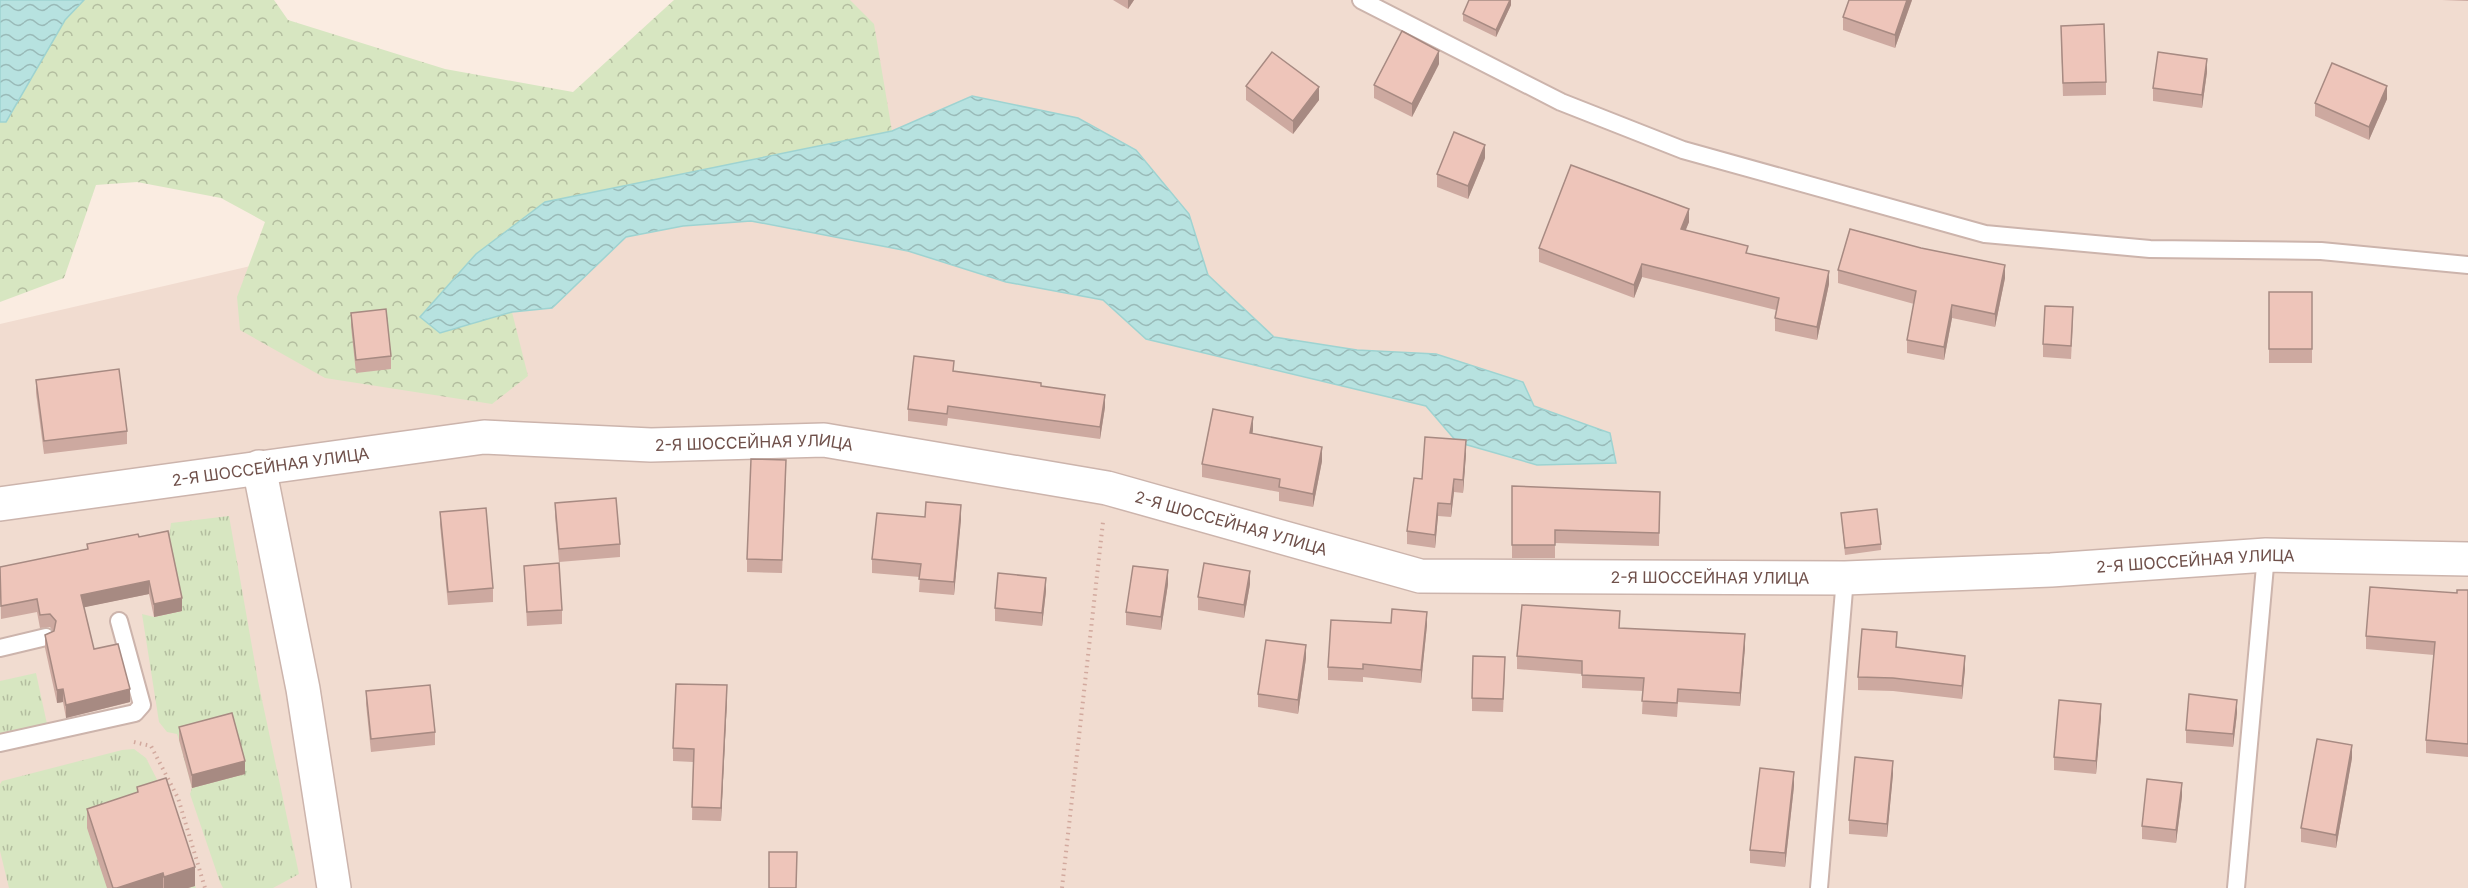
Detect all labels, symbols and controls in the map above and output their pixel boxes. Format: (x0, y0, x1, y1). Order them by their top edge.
street label: 2-Я ШОССЕЙНАЯ УЛИЦА (654, 429, 855, 455)
street label: 2-Я ШОССЕЙНАЯ УЛИЦА (171, 443, 370, 490)
street label: 2-Я ШОССЕЙНАЯ УЛИЦА (1133, 486, 1330, 559)
street label: 2-Я ШОССЕЙНАЯ УЛИЦА (2096, 545, 2295, 577)
street label: 2-Я ШОССЕЙНАЯ УЛИЦА (1610, 567, 1809, 588)

